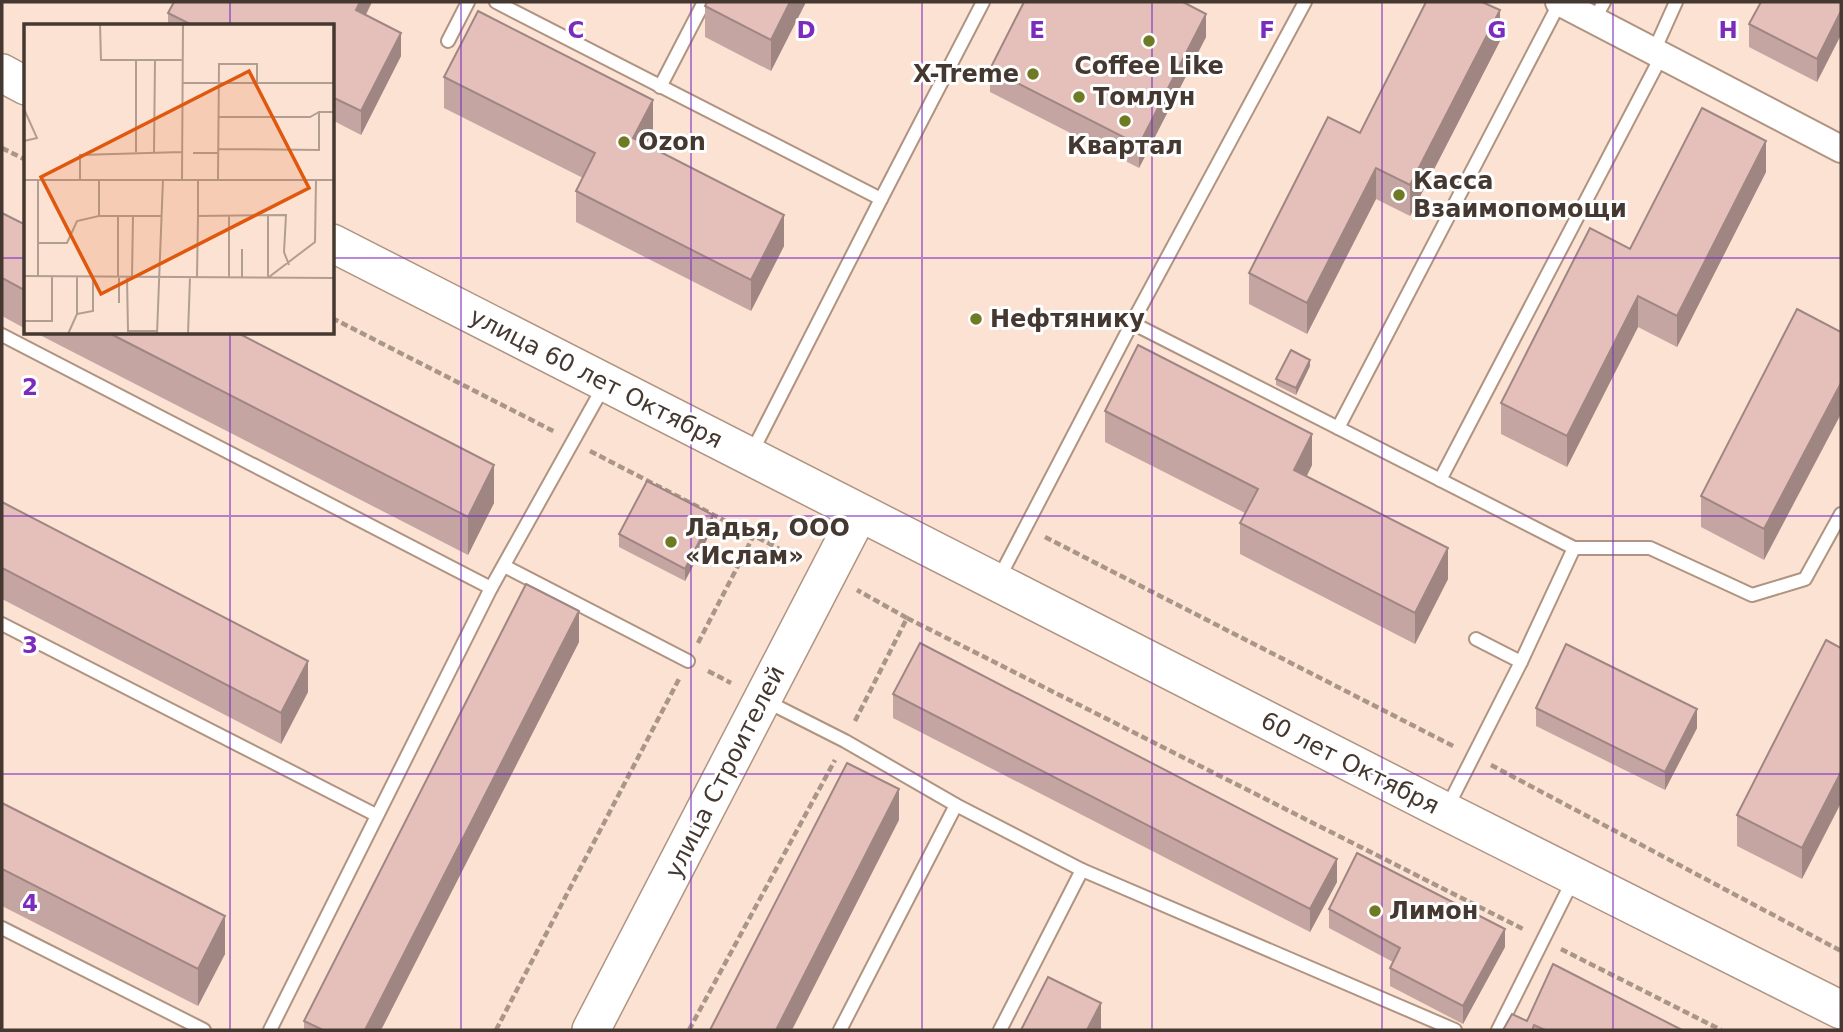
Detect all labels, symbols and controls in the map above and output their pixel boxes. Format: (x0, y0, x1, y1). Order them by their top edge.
text: C (568, 17, 584, 43)
text: D (796, 17, 816, 43)
text: E (1029, 17, 1045, 43)
text: F (1259, 17, 1275, 43)
text: G (1488, 17, 1506, 43)
text: H (1718, 17, 1738, 43)
inset map (24, 24, 334, 334)
marker: Coffee Like (1141, 33, 1157, 49)
place label: Coffee Like (1074, 52, 1224, 80)
place label: X-Treme (913, 60, 1019, 88)
marker: X-Treme (1025, 66, 1041, 82)
place label: Томлун (1093, 83, 1195, 111)
marker: Томлун (1071, 89, 1087, 105)
marker: Квартал (1117, 113, 1133, 129)
place label: Ozon (638, 128, 706, 156)
place label: Квартал (1067, 132, 1183, 160)
marker: Ozon (616, 134, 632, 150)
place label: Касса Взаимопомощи (1413, 167, 1627, 223)
marker: Касса Взаимопомощи (1391, 187, 1407, 203)
street label: улица 60 лет Октября (465, 302, 727, 454)
place label: Нефтянику (990, 305, 1145, 333)
marker: Нефтянику (968, 311, 984, 327)
text: 2 (22, 374, 38, 400)
place label: Ладья, ООО «Ислам» (685, 514, 850, 570)
marker: Ладья, ООО «Ислам» (663, 534, 679, 550)
text: 3 (22, 632, 38, 658)
street label: улица Строителей (659, 661, 791, 883)
street label: 60 лет Октября (1256, 706, 1444, 820)
text: 4 (22, 890, 38, 916)
place label: Лимон (1389, 897, 1478, 925)
marker: Лимон (1367, 903, 1383, 919)

